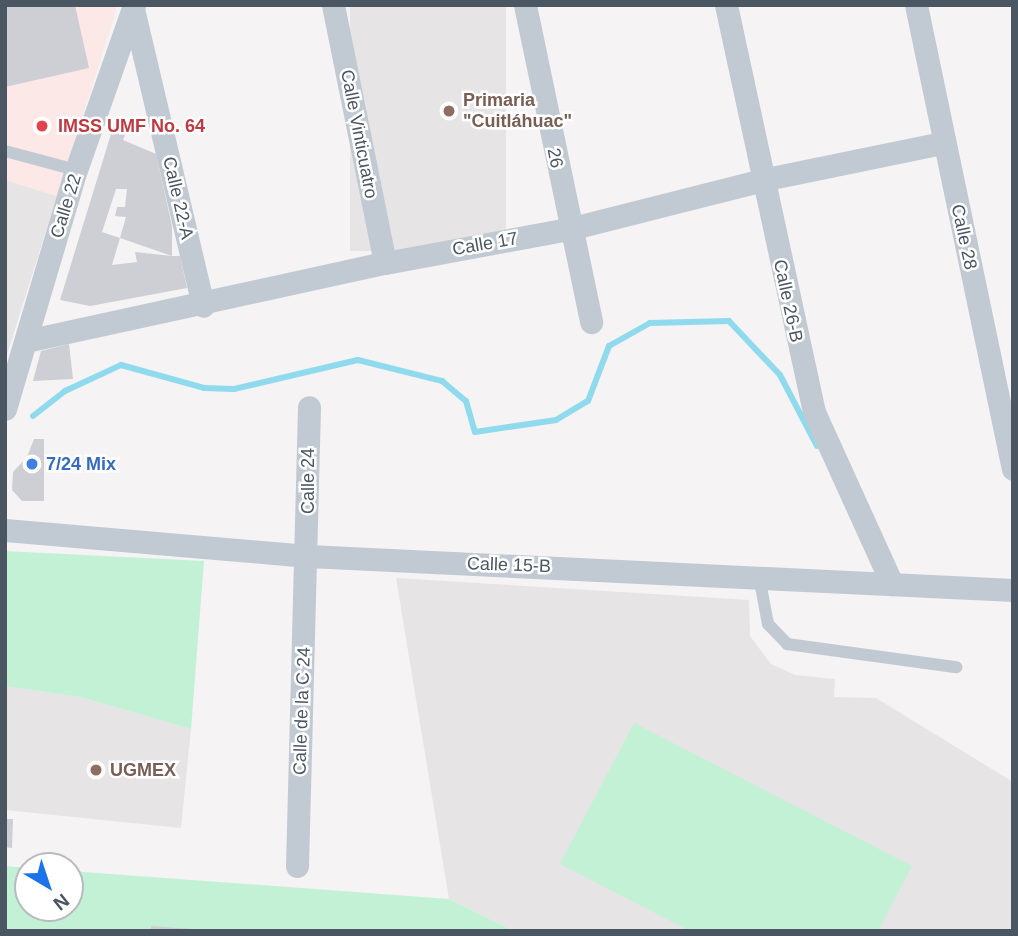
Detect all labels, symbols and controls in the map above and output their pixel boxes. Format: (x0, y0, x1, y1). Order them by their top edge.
street label: Calle Vinticuatro (336, 68, 382, 200)
place label: Primaria "Cuitláhuac" (463, 90, 572, 132)
marker: Primaria "Cuitláhuac" (441, 103, 457, 119)
place label: IMSS UMF No. 64 (58, 115, 205, 137)
marker: IMSS UMF No. 64 (32, 116, 52, 136)
street label: 26 (542, 146, 568, 170)
street label: Calle 22-A (158, 155, 198, 241)
street label: Calle 22 (46, 171, 86, 241)
street label: Calle 28 (947, 202, 981, 272)
street label: Calle 17 (451, 228, 519, 260)
street label: Calle 26-B (769, 258, 807, 344)
street label: Calle 24 (297, 448, 319, 514)
place label: 7/24 Mix (46, 453, 116, 475)
marker: 7/24 Mix (24, 456, 40, 472)
street label: Calle 15-B (467, 553, 551, 577)
street label: Calle de la C 24 (289, 647, 315, 775)
place label: UGMEX (110, 759, 176, 781)
marker: UGMEX (88, 762, 104, 778)
north arrow (14, 852, 84, 922)
text: N (49, 890, 73, 915)

